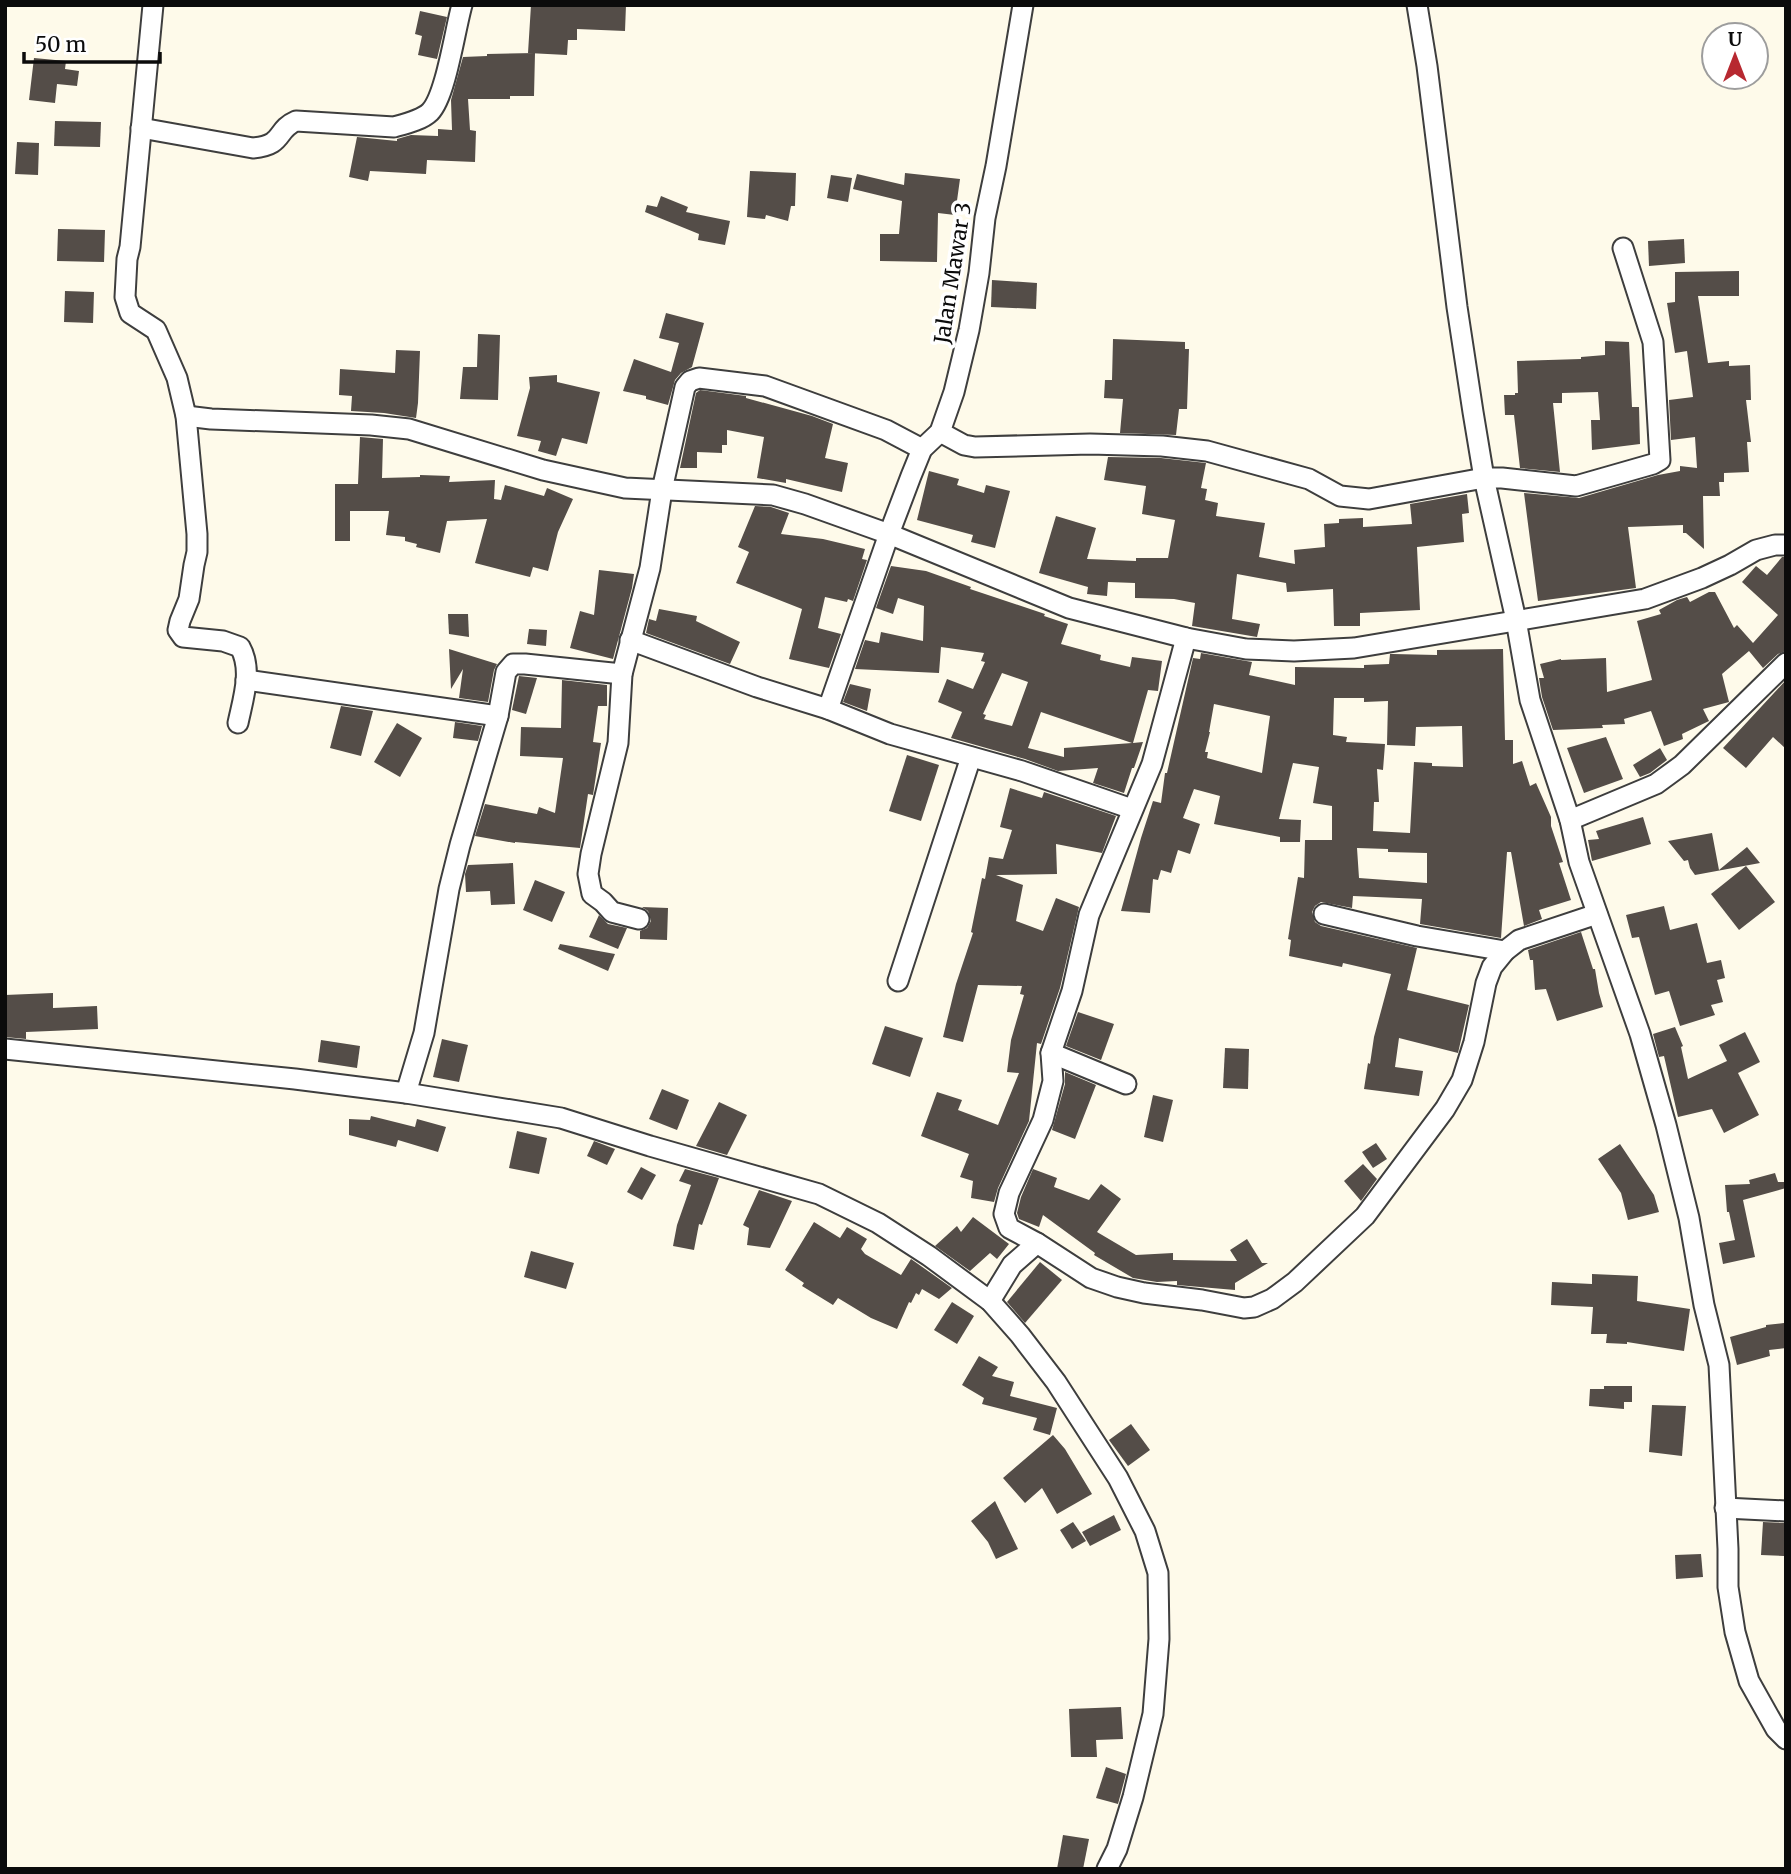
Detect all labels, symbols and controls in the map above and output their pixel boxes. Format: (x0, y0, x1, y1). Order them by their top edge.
scale bar (24, 21, 161, 65)
north arrow (1700, 21, 1770, 91)
text: U (1728, 27, 1742, 51)
text: 50 m (35, 31, 86, 58)
street label: Jalan Mawar 3 (928, 200, 977, 346)

